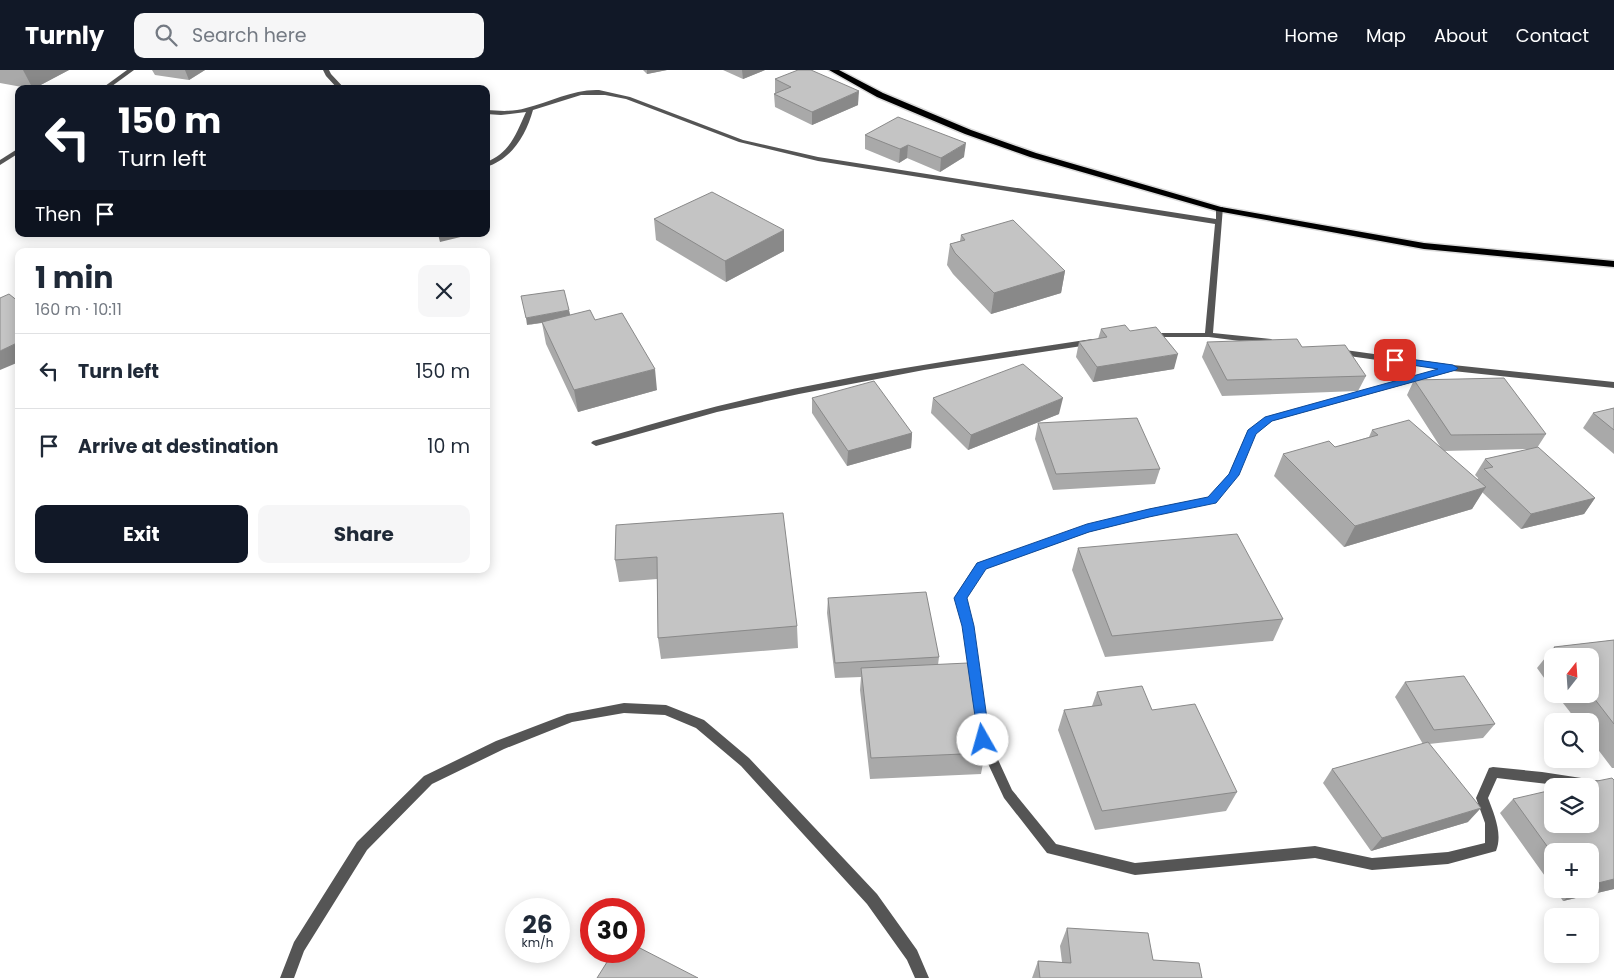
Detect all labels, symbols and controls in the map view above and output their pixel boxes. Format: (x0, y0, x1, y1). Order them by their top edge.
search box (134, 13, 484, 58)
text: Turnly (25, 19, 104, 52)
icon: search (152, 21, 180, 49)
text: Search here (192, 22, 307, 49)
text: Home (1284, 23, 1338, 48)
text: Map (1366, 23, 1406, 48)
text: About (1434, 23, 1488, 48)
text: Contact (1516, 23, 1589, 48)
text: 150 m (118, 96, 221, 145)
icon: left (35, 105, 100, 170)
text: Turn left (118, 143, 206, 174)
icon: arrive (91, 200, 119, 228)
text: Then (35, 201, 81, 228)
text: 1 min (35, 256, 113, 299)
button: close (418, 265, 470, 317)
text: 160 m · 10:11 (35, 298, 122, 321)
pin (1374, 339, 1416, 381)
icon: arrive (1381, 346, 1409, 374)
icon: left (35, 357, 63, 385)
text: Turn left (78, 358, 159, 385)
text: 150 m (415, 358, 470, 385)
icon: arrive (35, 432, 63, 460)
text: Arrive at destination (78, 433, 279, 460)
text: 10 m (427, 433, 470, 460)
button: Exit (35, 505, 248, 563)
button: Share (258, 505, 470, 563)
north arrow (1544, 648, 1599, 702)
map controls (1544, 648, 1599, 963)
position arrow (956, 713, 1008, 765)
button: search (1544, 713, 1599, 768)
button: layers (1544, 778, 1599, 833)
button: + (1544, 843, 1599, 898)
speed limit sign: 30 (580, 898, 645, 963)
text: 26 (522, 907, 553, 942)
button: − (1544, 908, 1599, 963)
text: km/h (522, 934, 553, 951)

